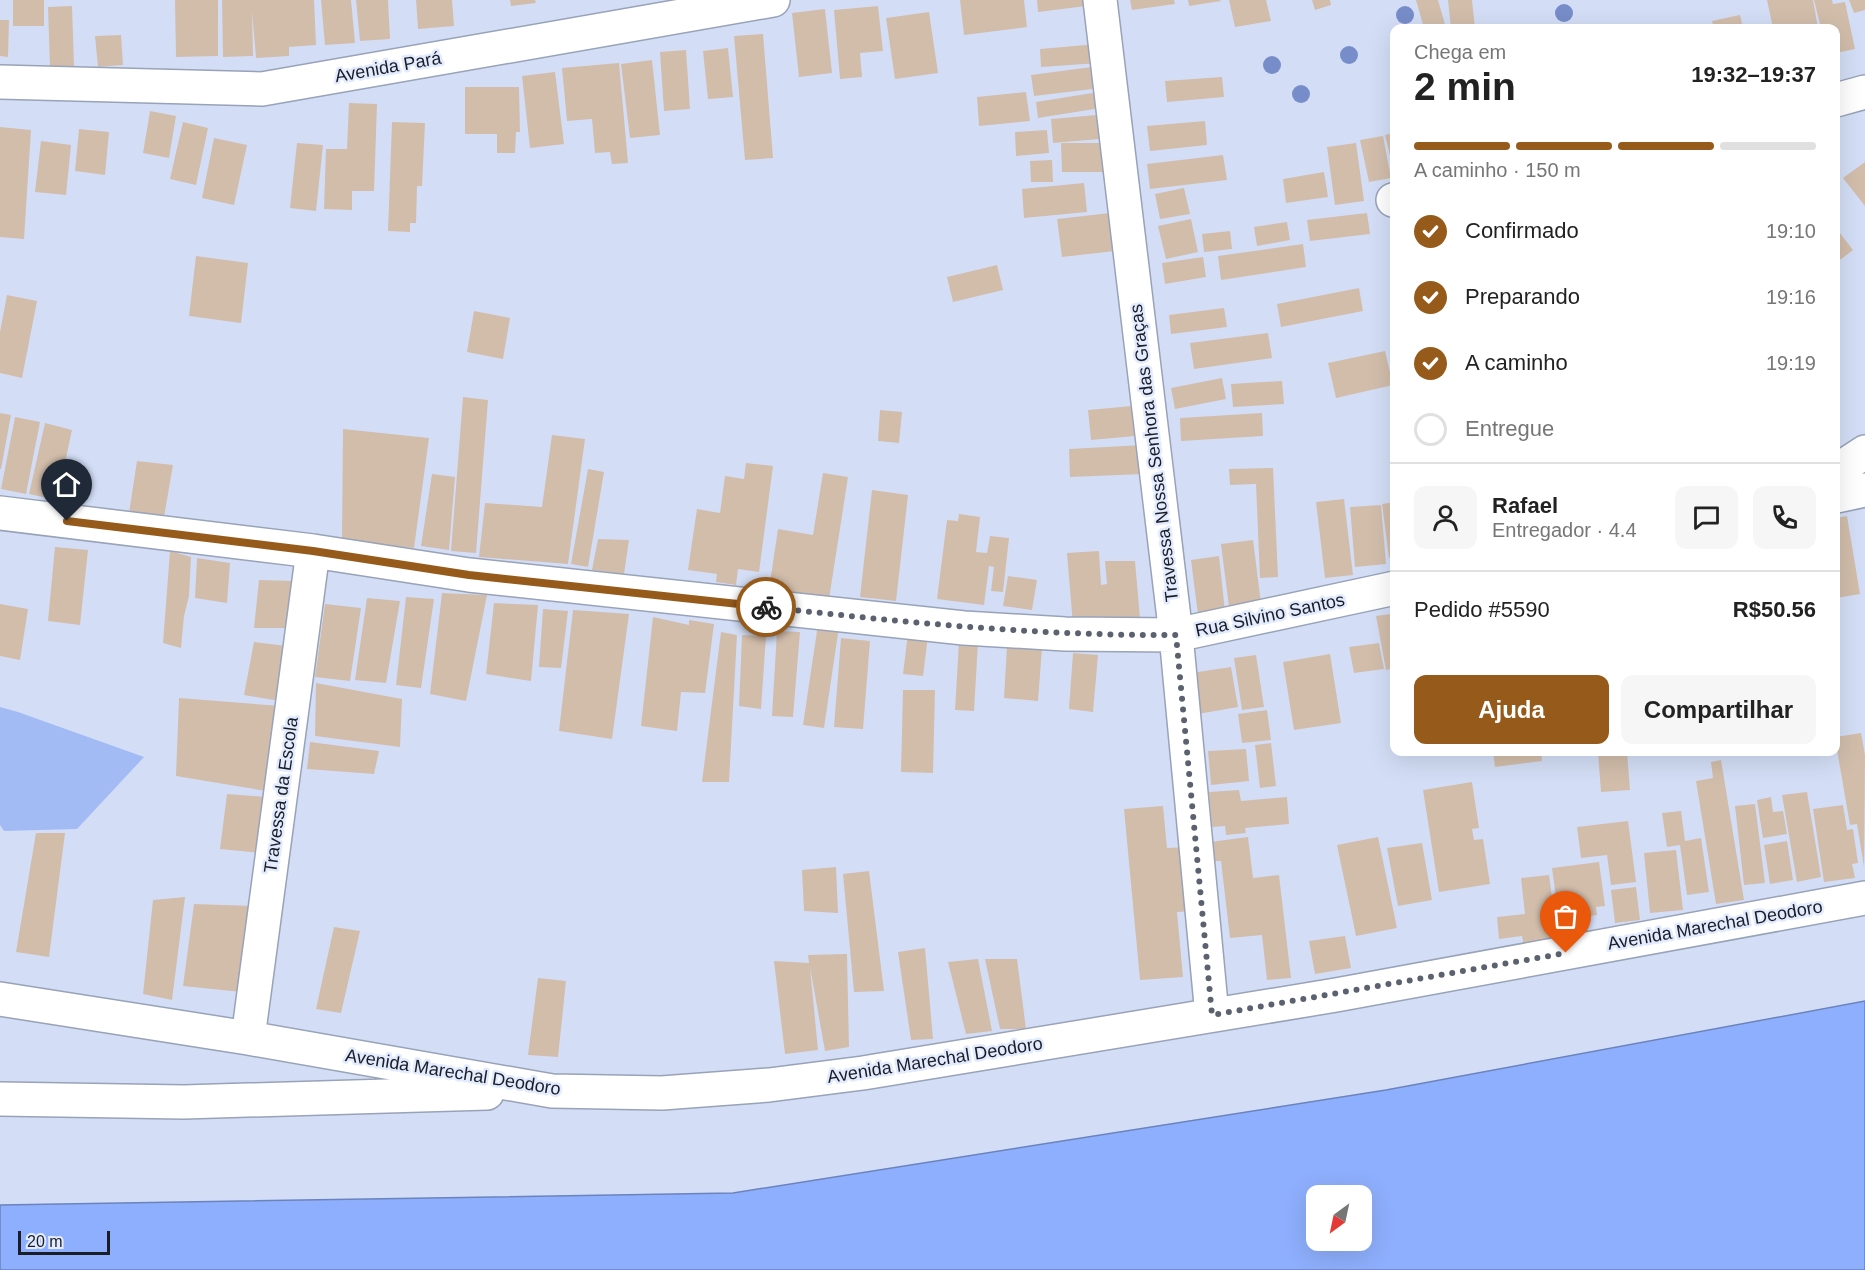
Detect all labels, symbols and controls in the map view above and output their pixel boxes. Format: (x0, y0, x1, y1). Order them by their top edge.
text: Chega em (1414, 41, 1506, 63)
street label: Avenida Pará (333, 48, 444, 86)
text: 19:32–19:37 (1691, 62, 1816, 87)
text: 2 min (1414, 65, 1516, 108)
text: A caminho · 150 m (1414, 159, 1581, 181)
icon: check (1414, 215, 1447, 248)
text: Confirmado (1465, 218, 1579, 243)
text: 19:10 (1766, 220, 1816, 242)
icon: check (1414, 281, 1447, 314)
text: Preparando (1465, 284, 1580, 309)
text: 19:16 (1766, 286, 1816, 308)
street label: Travessa Nossa Senhora das Graças (1126, 303, 1182, 603)
icon: check (1414, 347, 1447, 380)
text: A caminho (1465, 350, 1568, 375)
text: 19:19 (1766, 352, 1816, 374)
text: Entregue (1465, 416, 1554, 441)
pin (41, 459, 92, 521)
icon: home (50, 468, 83, 501)
button: person (1414, 486, 1477, 549)
button: chat (1675, 486, 1738, 549)
button: phone (1753, 486, 1816, 549)
text: Rafael (1492, 493, 1558, 518)
text: Entregador · 4.4 (1492, 519, 1637, 541)
courier (736, 577, 796, 637)
street label: Rua Silvino Santos (1194, 589, 1346, 641)
icon: bike (750, 591, 783, 624)
text: Pedido #5590 (1414, 597, 1550, 622)
text: R$50.56 (1733, 597, 1816, 622)
button: Ajuda (1414, 675, 1609, 744)
button: Compartilhar (1621, 675, 1816, 744)
street label: Travessa da Escola (260, 715, 302, 874)
pin (1540, 891, 1591, 953)
street label: Avenida Marechal Deodoro (1606, 896, 1824, 954)
icon: bag (1549, 900, 1582, 933)
street label: Avenida Marechal Deodoro (826, 1033, 1044, 1087)
street label: Avenida Marechal Deodoro (344, 1045, 562, 1099)
north arrow (1306, 1185, 1372, 1251)
map controls (1306, 1185, 1372, 1251)
scale bar (18, 1228, 110, 1256)
text: 20 m (27, 1233, 63, 1250)

